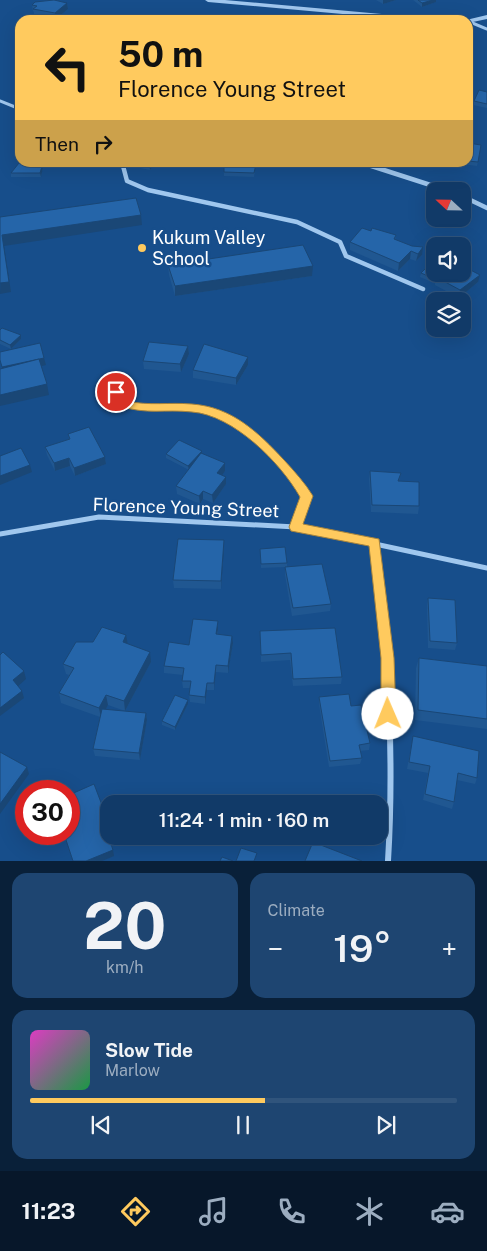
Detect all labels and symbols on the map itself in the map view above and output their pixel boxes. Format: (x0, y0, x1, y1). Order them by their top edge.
north arrow (426, 182, 471, 228)
place label: Kukum Valley School (152, 227, 266, 269)
marker: Kukum Valley School (136, 242, 148, 254)
pin (95, 371, 137, 413)
street label: Florence Young Street (92, 494, 280, 521)
position arrow (361, 687, 413, 739)
speed limit sign: 30 (15, 780, 80, 845)

